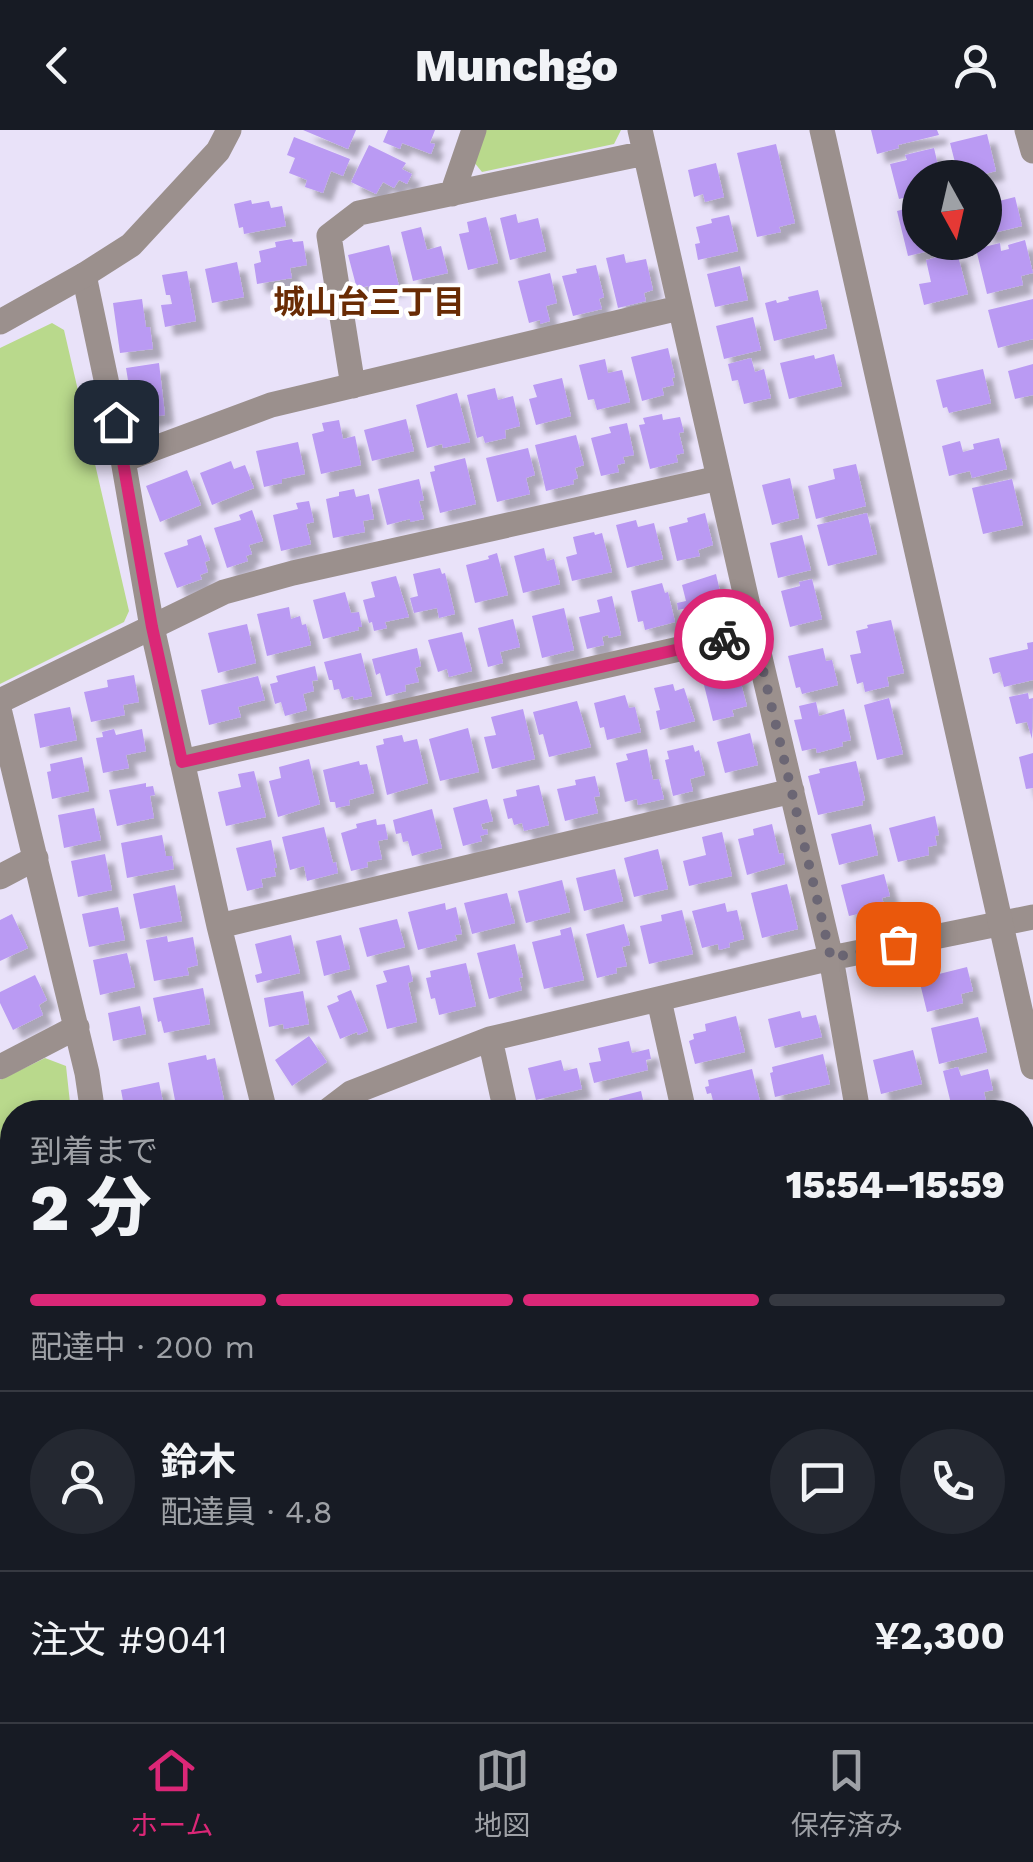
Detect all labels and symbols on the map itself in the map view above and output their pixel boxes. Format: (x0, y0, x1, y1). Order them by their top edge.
north arrow (902, 160, 1002, 260)
district label: 城山台三丁目 (273, 283, 465, 321)
pin (74, 380, 159, 465)
courier (674, 589, 774, 689)
pin (856, 902, 941, 987)

